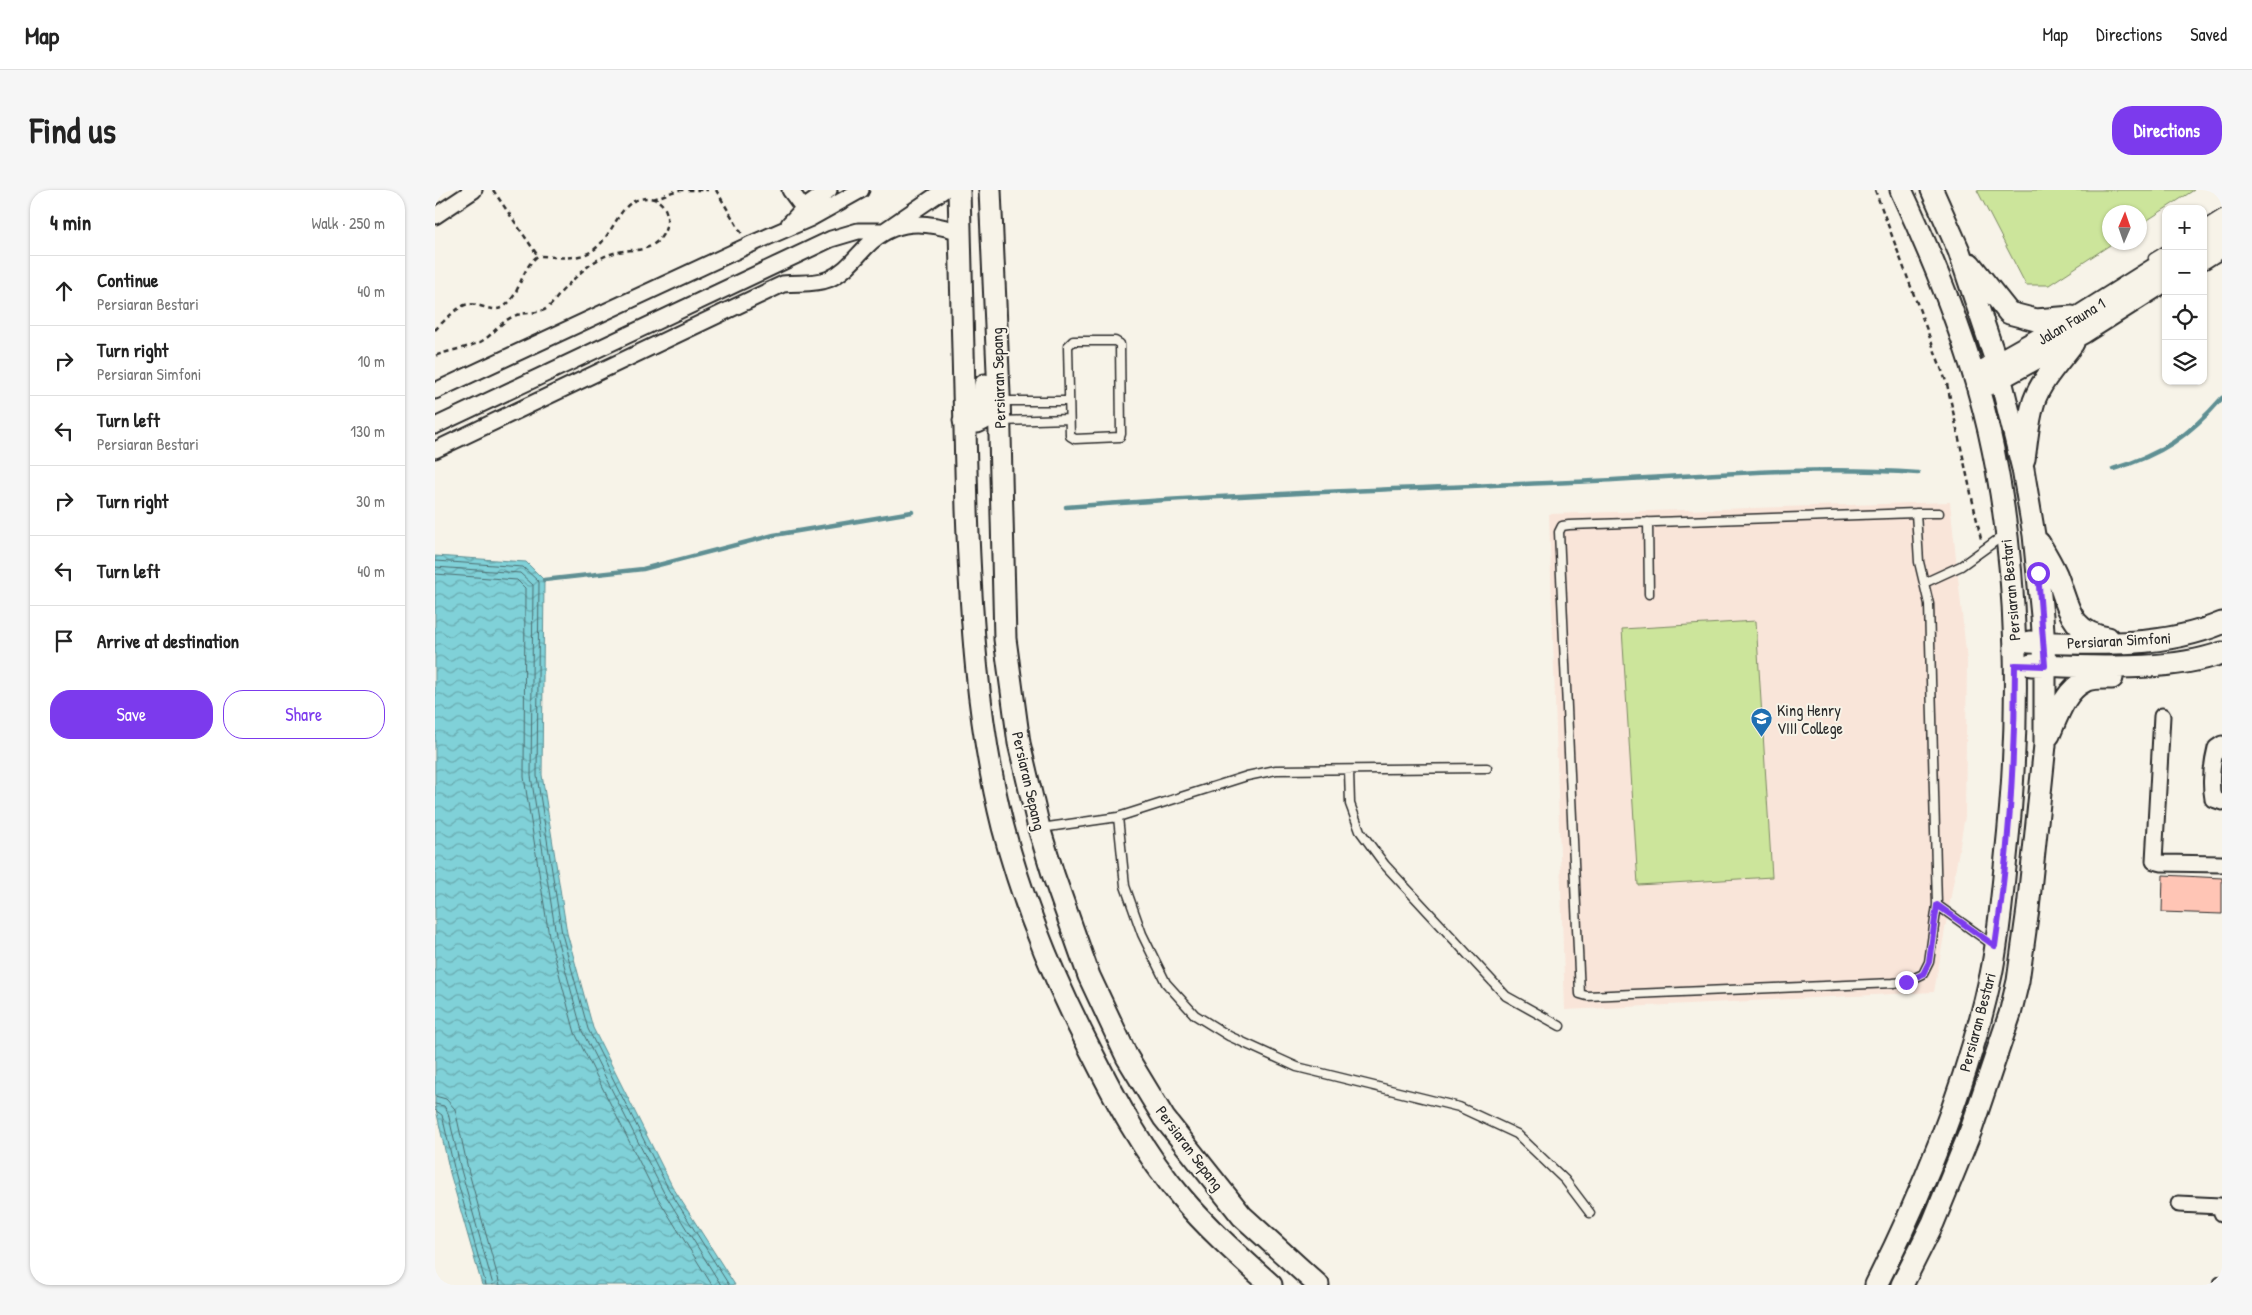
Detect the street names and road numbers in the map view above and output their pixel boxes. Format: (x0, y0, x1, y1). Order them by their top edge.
street label: Jalan Fauna 1 (2033, 292, 2109, 350)
street label: Persiaran Sepang (985, 327, 1011, 429)
street label: Persiaran Bestari (1995, 538, 2025, 642)
street label: Persiaran Simfoni (2066, 626, 2172, 654)
street label: Persiaran Sepang (1007, 729, 1051, 833)
street label: Persiaran Bestari (1953, 970, 2001, 1074)
street label: Persiaran Sepang (1151, 1101, 1229, 1195)

